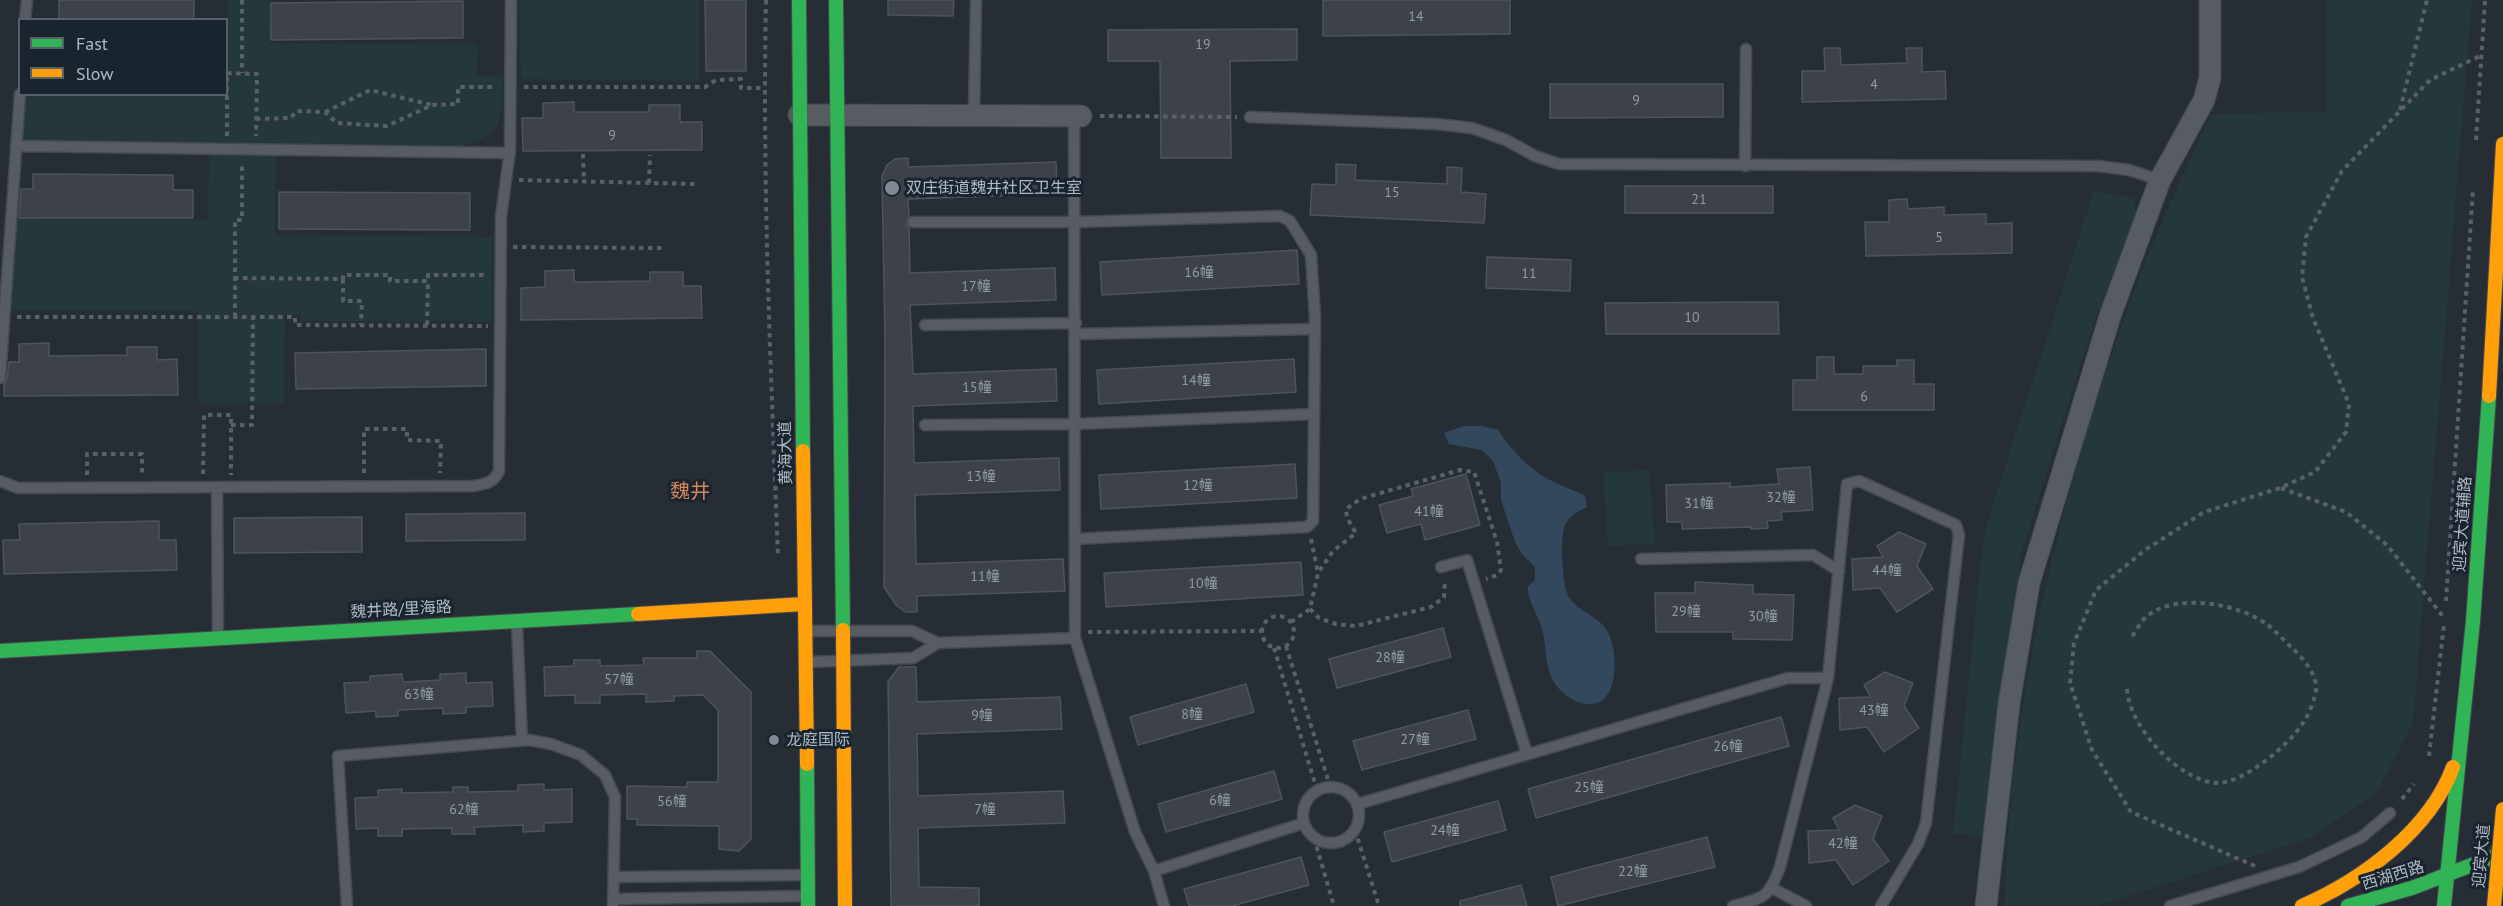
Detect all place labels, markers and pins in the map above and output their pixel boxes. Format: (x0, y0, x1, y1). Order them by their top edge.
place label: 双庄街道魏井社区卫生室 (906, 178, 1082, 198)
marker: 双庄街道魏井社区卫生室 (883, 179, 901, 197)
place label: 龙庭国际 (786, 730, 850, 750)
marker: 龙庭国际 (767, 733, 781, 747)

